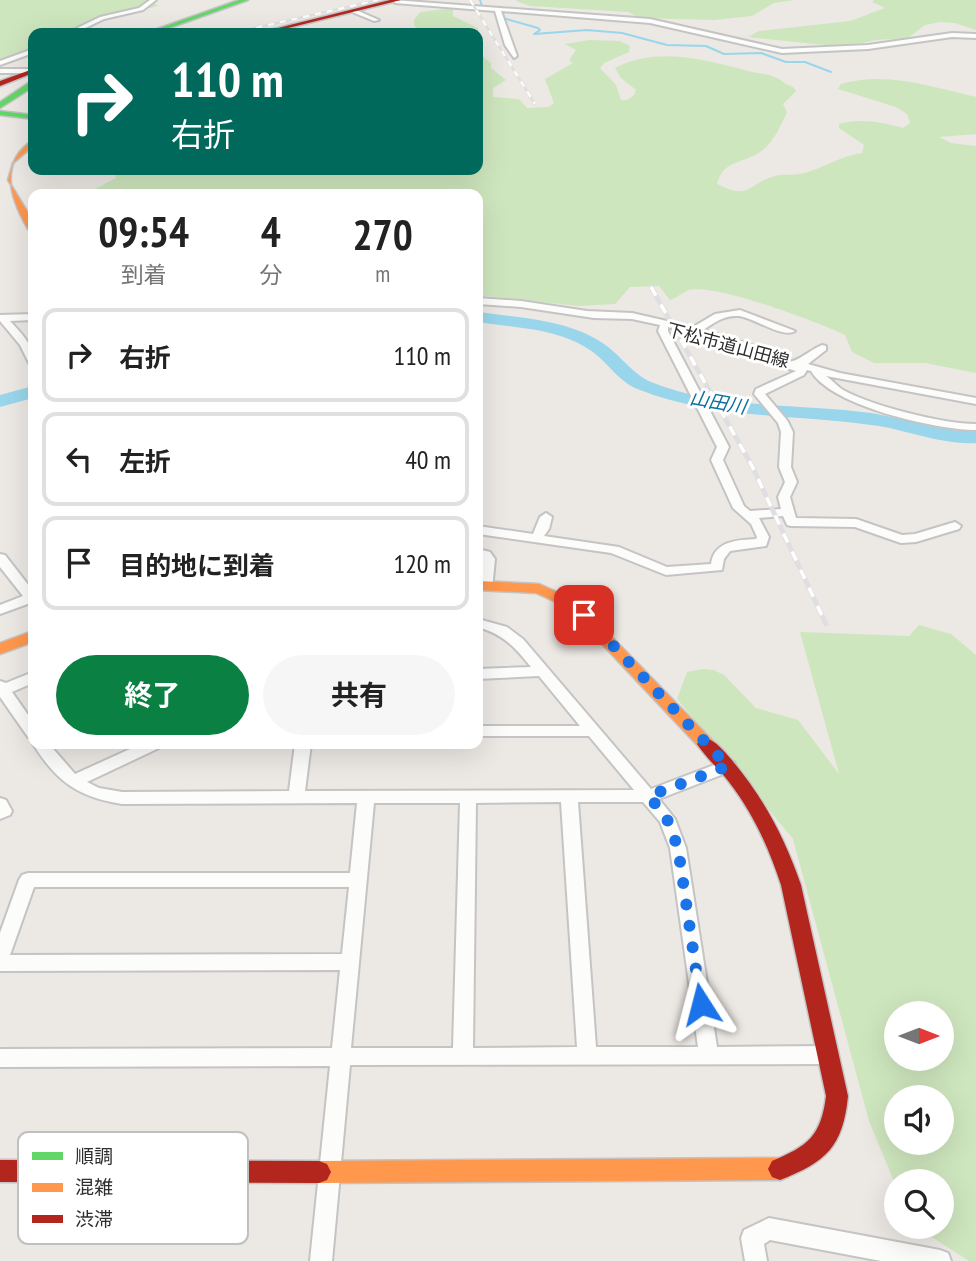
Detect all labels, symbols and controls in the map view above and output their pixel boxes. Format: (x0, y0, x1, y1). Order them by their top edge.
text: 110 m (171, 47, 284, 111)
icon: right (56, 56, 147, 147)
text: 右折 (171, 113, 235, 155)
text: 09:54 (98, 204, 189, 259)
text: 4 (261, 204, 281, 259)
text: 270 (353, 207, 413, 262)
text: m (375, 259, 390, 288)
text: 到着 (121, 260, 167, 289)
text: 分 (259, 260, 282, 289)
street label: 下松市道山田線 (664, 318, 792, 372)
icon: right (60, 336, 98, 374)
text: 110 m (393, 339, 451, 372)
text: 右折 (119, 341, 171, 374)
water label: 山田川 (688, 385, 750, 419)
icon: left (60, 440, 98, 478)
text: 40 m (405, 443, 451, 476)
text: 左折 (119, 445, 171, 478)
icon: arrive (60, 544, 98, 582)
text: 120 m (393, 547, 451, 580)
text: 目的地に到着 (119, 549, 275, 582)
pin (554, 585, 614, 645)
icon: arrive (565, 596, 603, 634)
button: 終了 (56, 655, 249, 735)
button: 共有 (263, 655, 455, 735)
position arrow (664, 967, 738, 1041)
north arrow (884, 1001, 954, 1071)
map controls (884, 1001, 954, 1239)
button: sound (884, 1085, 954, 1155)
legend (18, 1132, 248, 1244)
text: 順調 (75, 1144, 113, 1168)
button: search (884, 1169, 954, 1239)
text: 混雑 (75, 1175, 113, 1199)
text: 渋滞 (75, 1207, 113, 1231)

